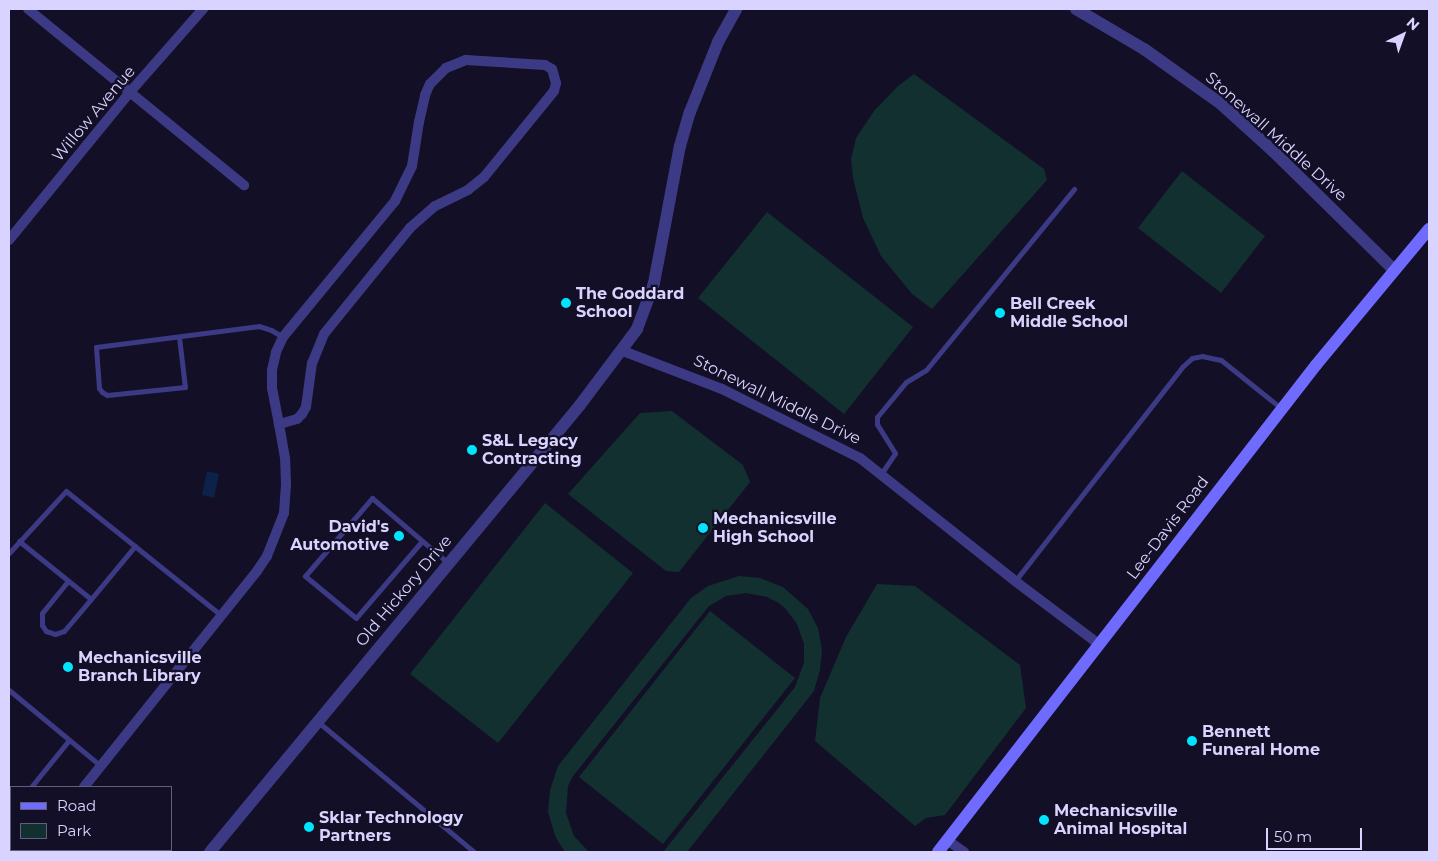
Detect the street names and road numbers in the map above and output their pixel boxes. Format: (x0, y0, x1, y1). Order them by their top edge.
street label: Willow Avenue (48, 62, 140, 166)
street label: Stonewall Middle Drive (1201, 68, 1351, 206)
street label: Stonewall Middle Drive (690, 351, 864, 449)
street label: Lee-Davis Road (1123, 473, 1213, 583)
street label: Old Hickory Drive (352, 531, 456, 651)

